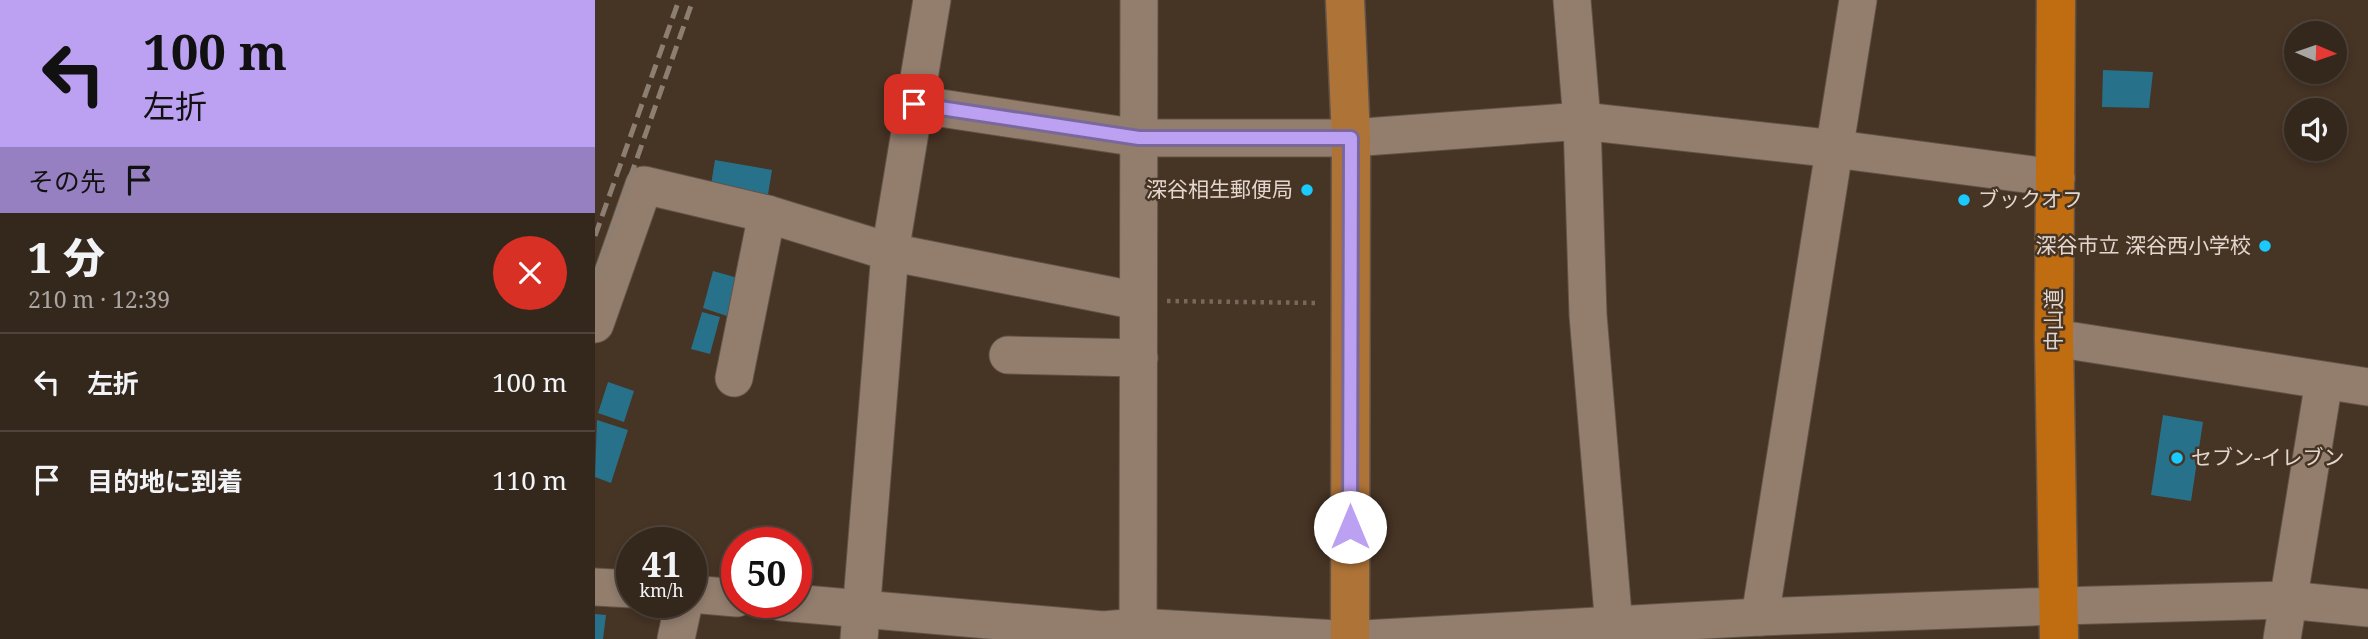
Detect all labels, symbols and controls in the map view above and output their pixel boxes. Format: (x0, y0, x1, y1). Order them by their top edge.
text: 100 m (143, 18, 287, 84)
north arrow (2284, 21, 2347, 84)
map controls (2284, 21, 2347, 161)
icon: left (28, 28, 119, 119)
pin (884, 74, 944, 134)
text: 左折 (143, 84, 207, 127)
icon: arrive (895, 85, 933, 123)
button: sound (2284, 98, 2347, 161)
icon: arrive (120, 161, 158, 199)
text: その先 (28, 163, 106, 199)
place label: 深谷相生郵便局 (1146, 175, 1293, 203)
marker: 深谷相生郵便局 (1299, 182, 1315, 198)
place label: ブックオフ (1978, 185, 2083, 213)
marker: ブックオフ (1956, 192, 1972, 208)
text: 1 分 (28, 228, 105, 285)
place label: 深谷市立 深谷西小学校 (2036, 231, 2251, 259)
button: close (493, 236, 567, 310)
marker: 深谷市立 深谷西小学校 (2257, 238, 2273, 254)
text: 210 m · 12:39 (28, 283, 170, 315)
street label: 中山道 (2039, 289, 2067, 352)
icon: left (28, 363, 66, 401)
text: 100 m (492, 364, 567, 400)
text: 左折 (87, 365, 139, 401)
place label: セブン-イレブン (2191, 443, 2345, 471)
marker: セブン-イレブン (2169, 450, 2185, 466)
icon: arrive (28, 461, 66, 499)
text: 110 m (492, 462, 567, 498)
text: 目的地に到着 (87, 463, 243, 499)
position arrow (1313, 490, 1387, 564)
speed limit sign: 50 (721, 527, 812, 618)
text: 41 (642, 540, 681, 587)
text: km/h (639, 578, 684, 602)

